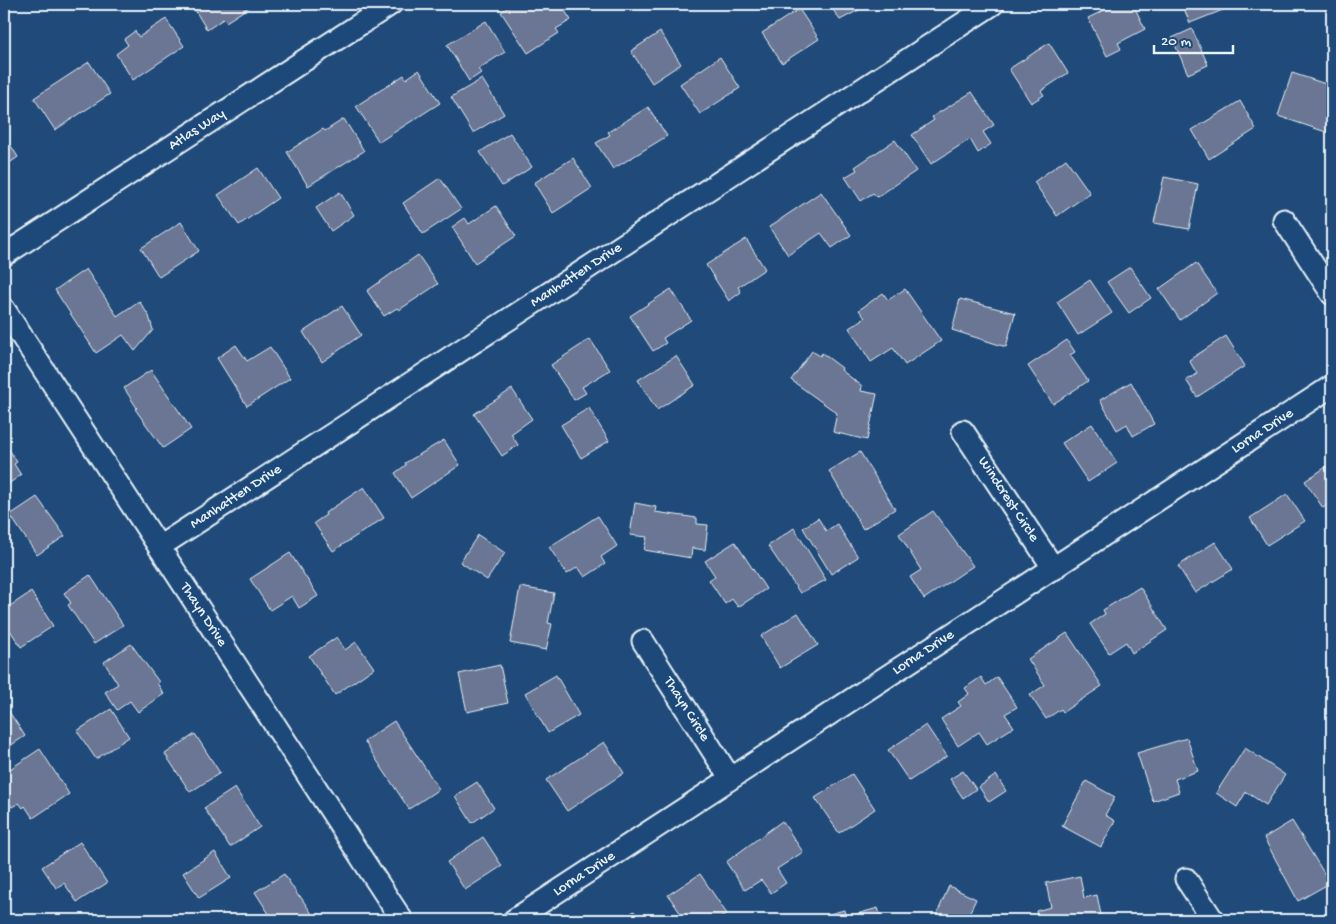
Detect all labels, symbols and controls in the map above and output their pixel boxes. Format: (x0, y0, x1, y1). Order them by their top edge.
scale bar (1154, 22, 1232, 54)
text: 20 m (1161, 33, 1191, 51)
street label: Atlas Way (165, 104, 229, 155)
street label: Manhatten Drive (527, 239, 626, 312)
street label: Lorna Drive (1228, 404, 1297, 458)
street label: Windcrest Circle (974, 453, 1043, 546)
street label: Manhatten Drive (187, 460, 286, 533)
street label: Thayn Drive (175, 579, 231, 651)
street label: Lorna Drive (889, 626, 958, 679)
street label: Thayn Circle (659, 673, 714, 745)
street label: Lorna Drive (550, 847, 619, 901)

